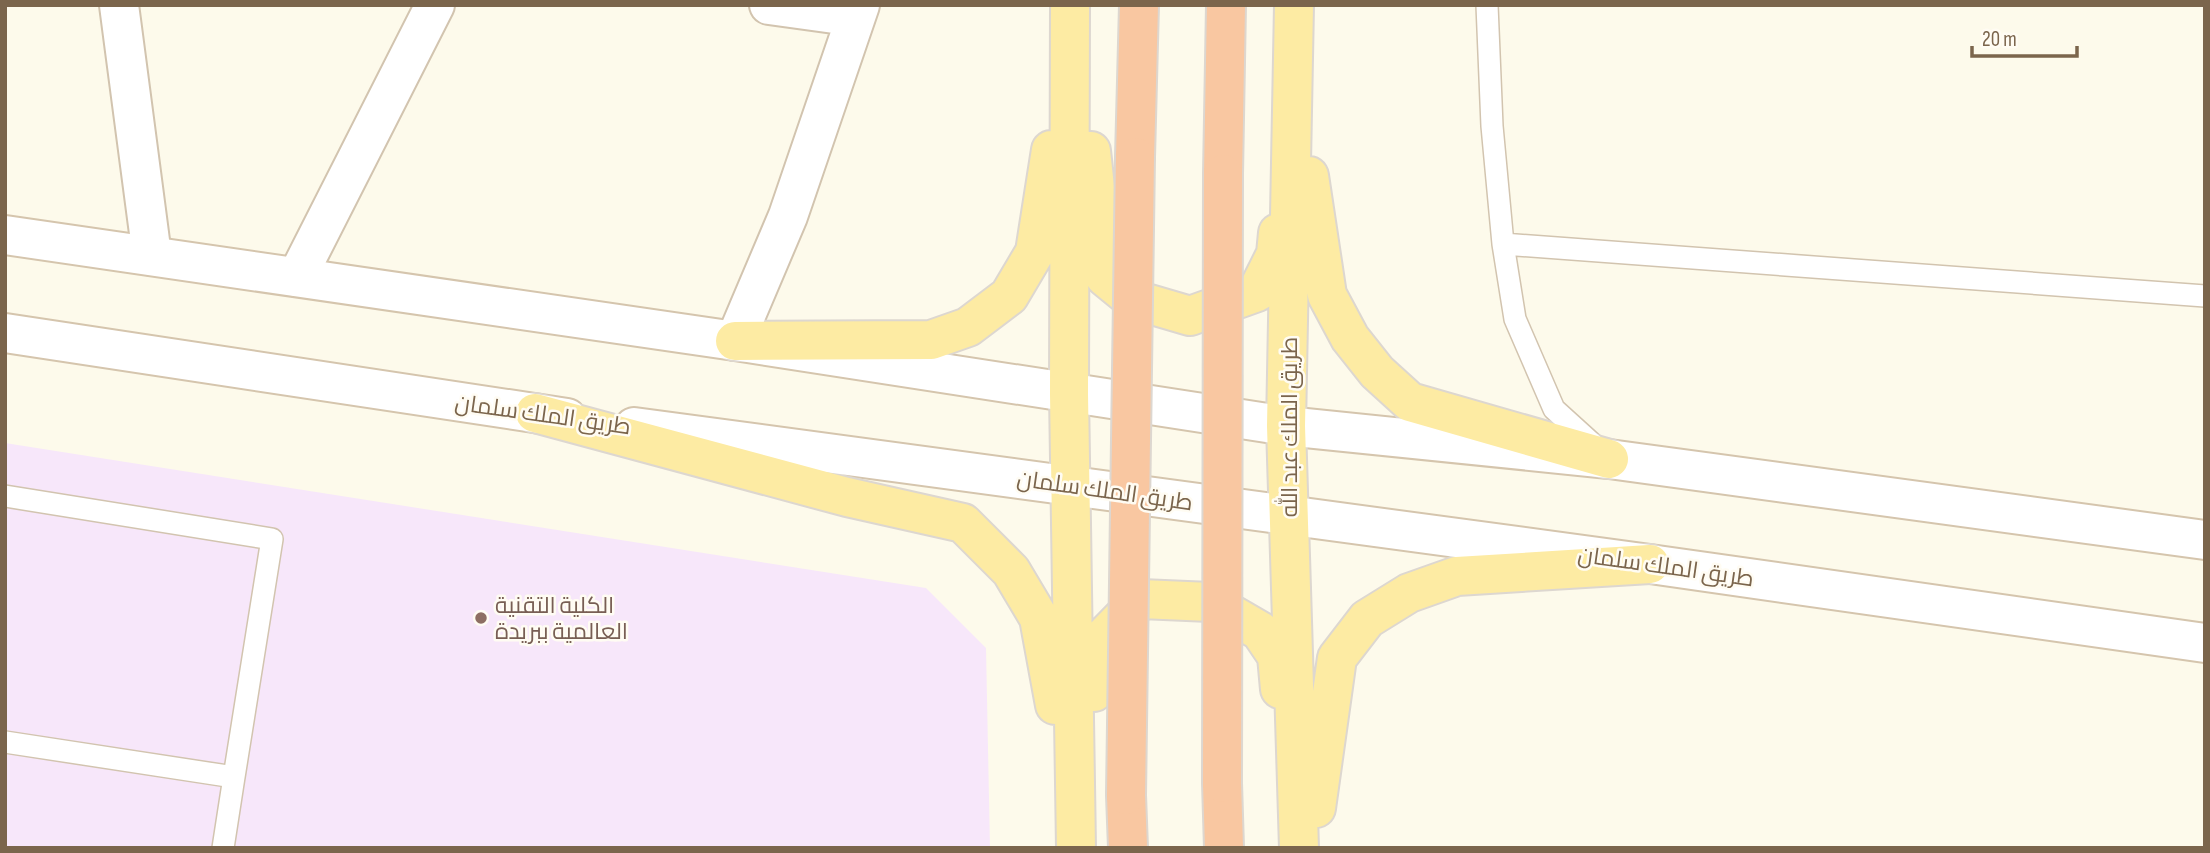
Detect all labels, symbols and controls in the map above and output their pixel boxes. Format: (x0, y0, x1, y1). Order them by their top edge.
scale bar (1972, 14, 2077, 58)
text: 20 m (1982, 27, 2017, 52)
street label: طريق الملك عبد الله (1274, 337, 1304, 517)
street label: طريق الملك سلمان (453, 389, 633, 441)
street label: طريق الملك سلمان (1015, 465, 1195, 517)
street label: طريق الملك سلمان (1576, 541, 1756, 593)
place label: الكلية التقنية العالمية ببريدة (495, 592, 628, 646)
marker: الكلية التقنية العالمية ببريدة (473, 610, 489, 626)

